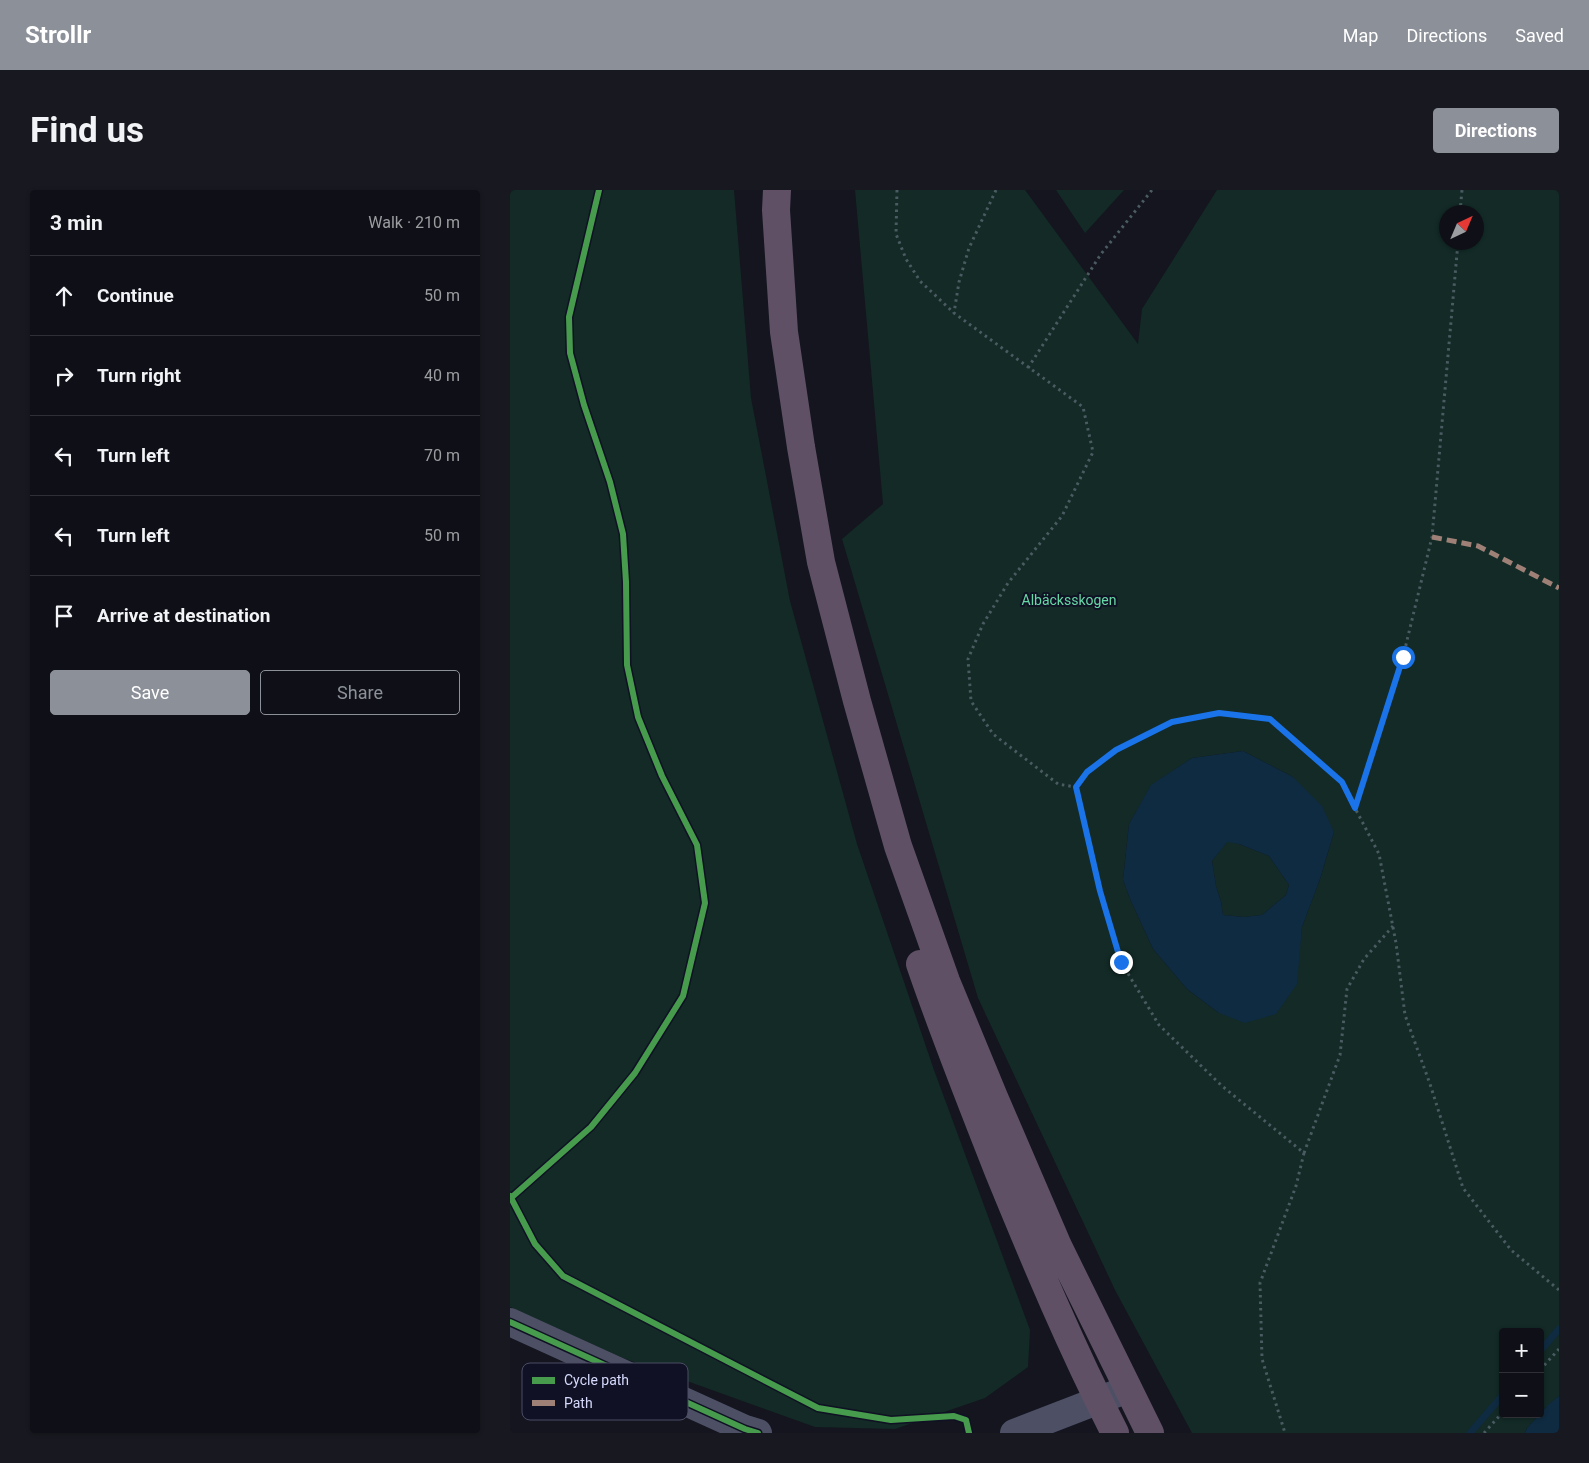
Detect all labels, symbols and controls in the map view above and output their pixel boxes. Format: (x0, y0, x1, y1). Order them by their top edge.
text: Strollr (25, 21, 91, 49)
text: Map (1343, 25, 1378, 46)
text: Directions (1406, 25, 1487, 46)
text: Saved (1515, 25, 1564, 46)
button: Directions (1433, 108, 1559, 153)
text: Find us (30, 110, 144, 151)
north arrow (1439, 205, 1484, 250)
text: 3 min (50, 211, 103, 235)
text: Walk · 210 m (368, 213, 460, 232)
icon: ahead (50, 282, 78, 310)
text: Continue (97, 284, 174, 307)
text: 50 m (424, 286, 460, 305)
icon: right (50, 362, 78, 390)
text: Turn right (97, 364, 181, 387)
text: 40 m (424, 366, 460, 385)
icon: left (50, 442, 78, 470)
text: Turn left (97, 444, 170, 467)
text: 70 m (424, 446, 460, 465)
icon: left (50, 522, 78, 550)
text: Turn left (97, 524, 170, 547)
text: 50 m (424, 526, 460, 545)
park label: Albäcksskogen (1022, 592, 1117, 608)
icon: arrive (50, 602, 78, 630)
text: Arrive at destination (97, 604, 270, 627)
route start (1392, 646, 1415, 669)
button: Save (50, 670, 250, 715)
button: Share (260, 670, 460, 715)
route end (1110, 951, 1133, 974)
map controls (1499, 1328, 1544, 1418)
button: + (1499, 1328, 1544, 1373)
legend (522, 1363, 688, 1420)
text: Cycle path (564, 1372, 629, 1388)
button: − (1499, 1373, 1544, 1418)
text: Path (564, 1395, 593, 1411)

